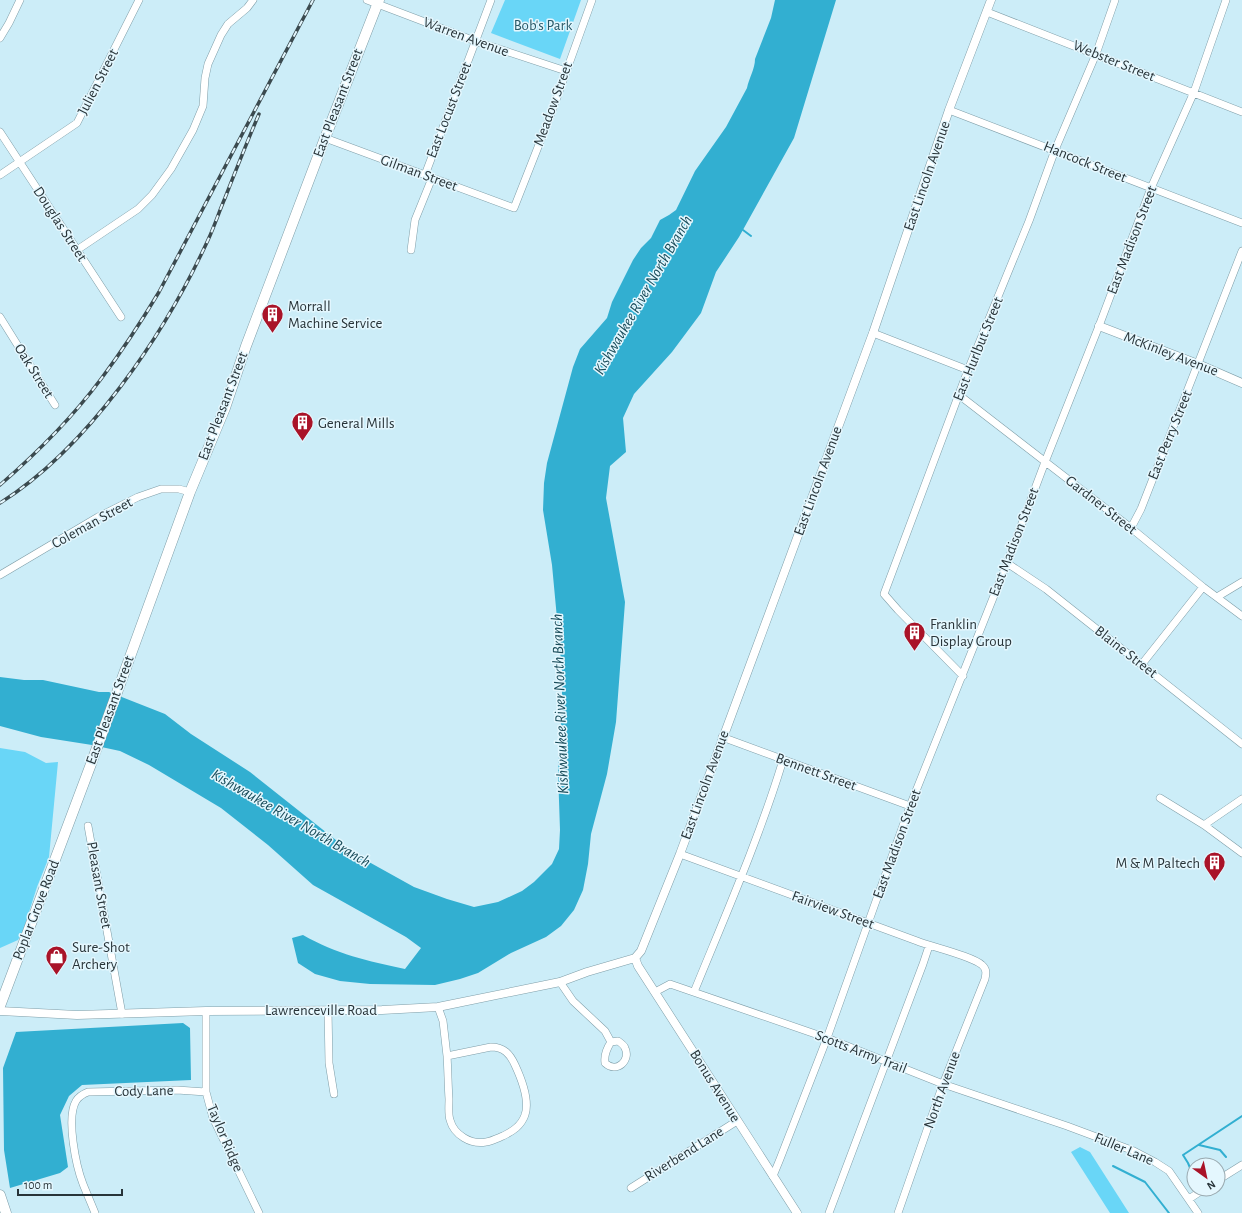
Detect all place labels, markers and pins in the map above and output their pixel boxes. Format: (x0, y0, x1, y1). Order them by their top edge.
place label: Morrall Machine Service (288, 299, 382, 331)
building icon: Morrall Machine Service (260, 302, 286, 335)
building icon: General Mills (290, 410, 316, 443)
place label: General Mills (318, 416, 395, 431)
place label: Franklin Display Group (930, 617, 1012, 649)
building icon: Franklin Display Group (901, 620, 927, 653)
building icon: M & M Paltech (1202, 850, 1228, 883)
place label: M & M Paltech (1115, 856, 1200, 871)
place label: Sure-Shot Archery (72, 940, 130, 972)
shop icon: Sure-Shot Archery (43, 943, 69, 976)

